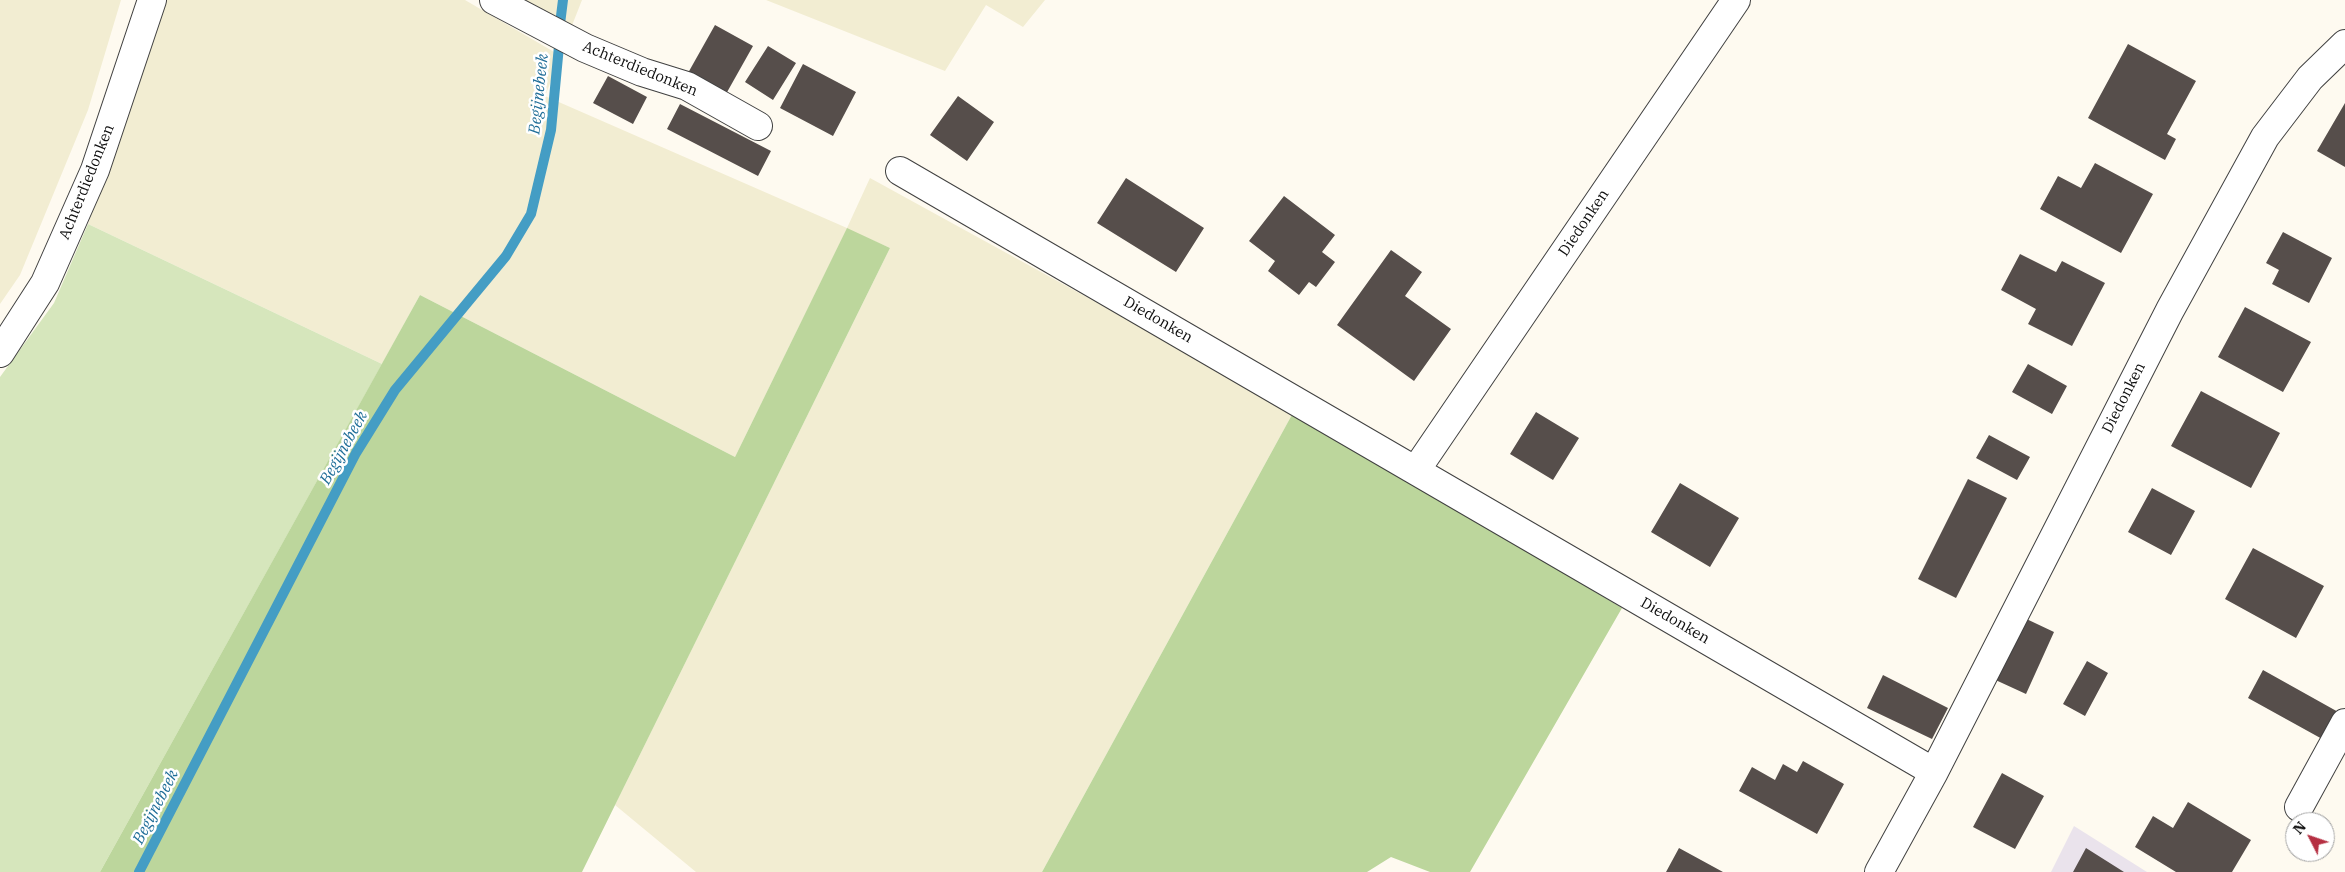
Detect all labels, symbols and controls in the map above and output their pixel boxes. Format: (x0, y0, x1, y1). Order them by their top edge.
street label: Achterdiedonken (580, 38, 700, 100)
water label: Begijnebeek (525, 53, 553, 135)
street label: Achterdiedonken (56, 122, 118, 242)
street label: Diedonken (1555, 186, 1613, 260)
street label: Diedonken (1120, 293, 1196, 347)
street label: Diedonken (2099, 360, 2149, 436)
water label: Begijnebeek (316, 408, 372, 488)
street label: Diedonken (1637, 594, 1713, 648)
water label: Begijnebeek (129, 767, 183, 847)
north arrow (2285, 812, 2335, 862)
text: N (2289, 818, 2310, 838)

